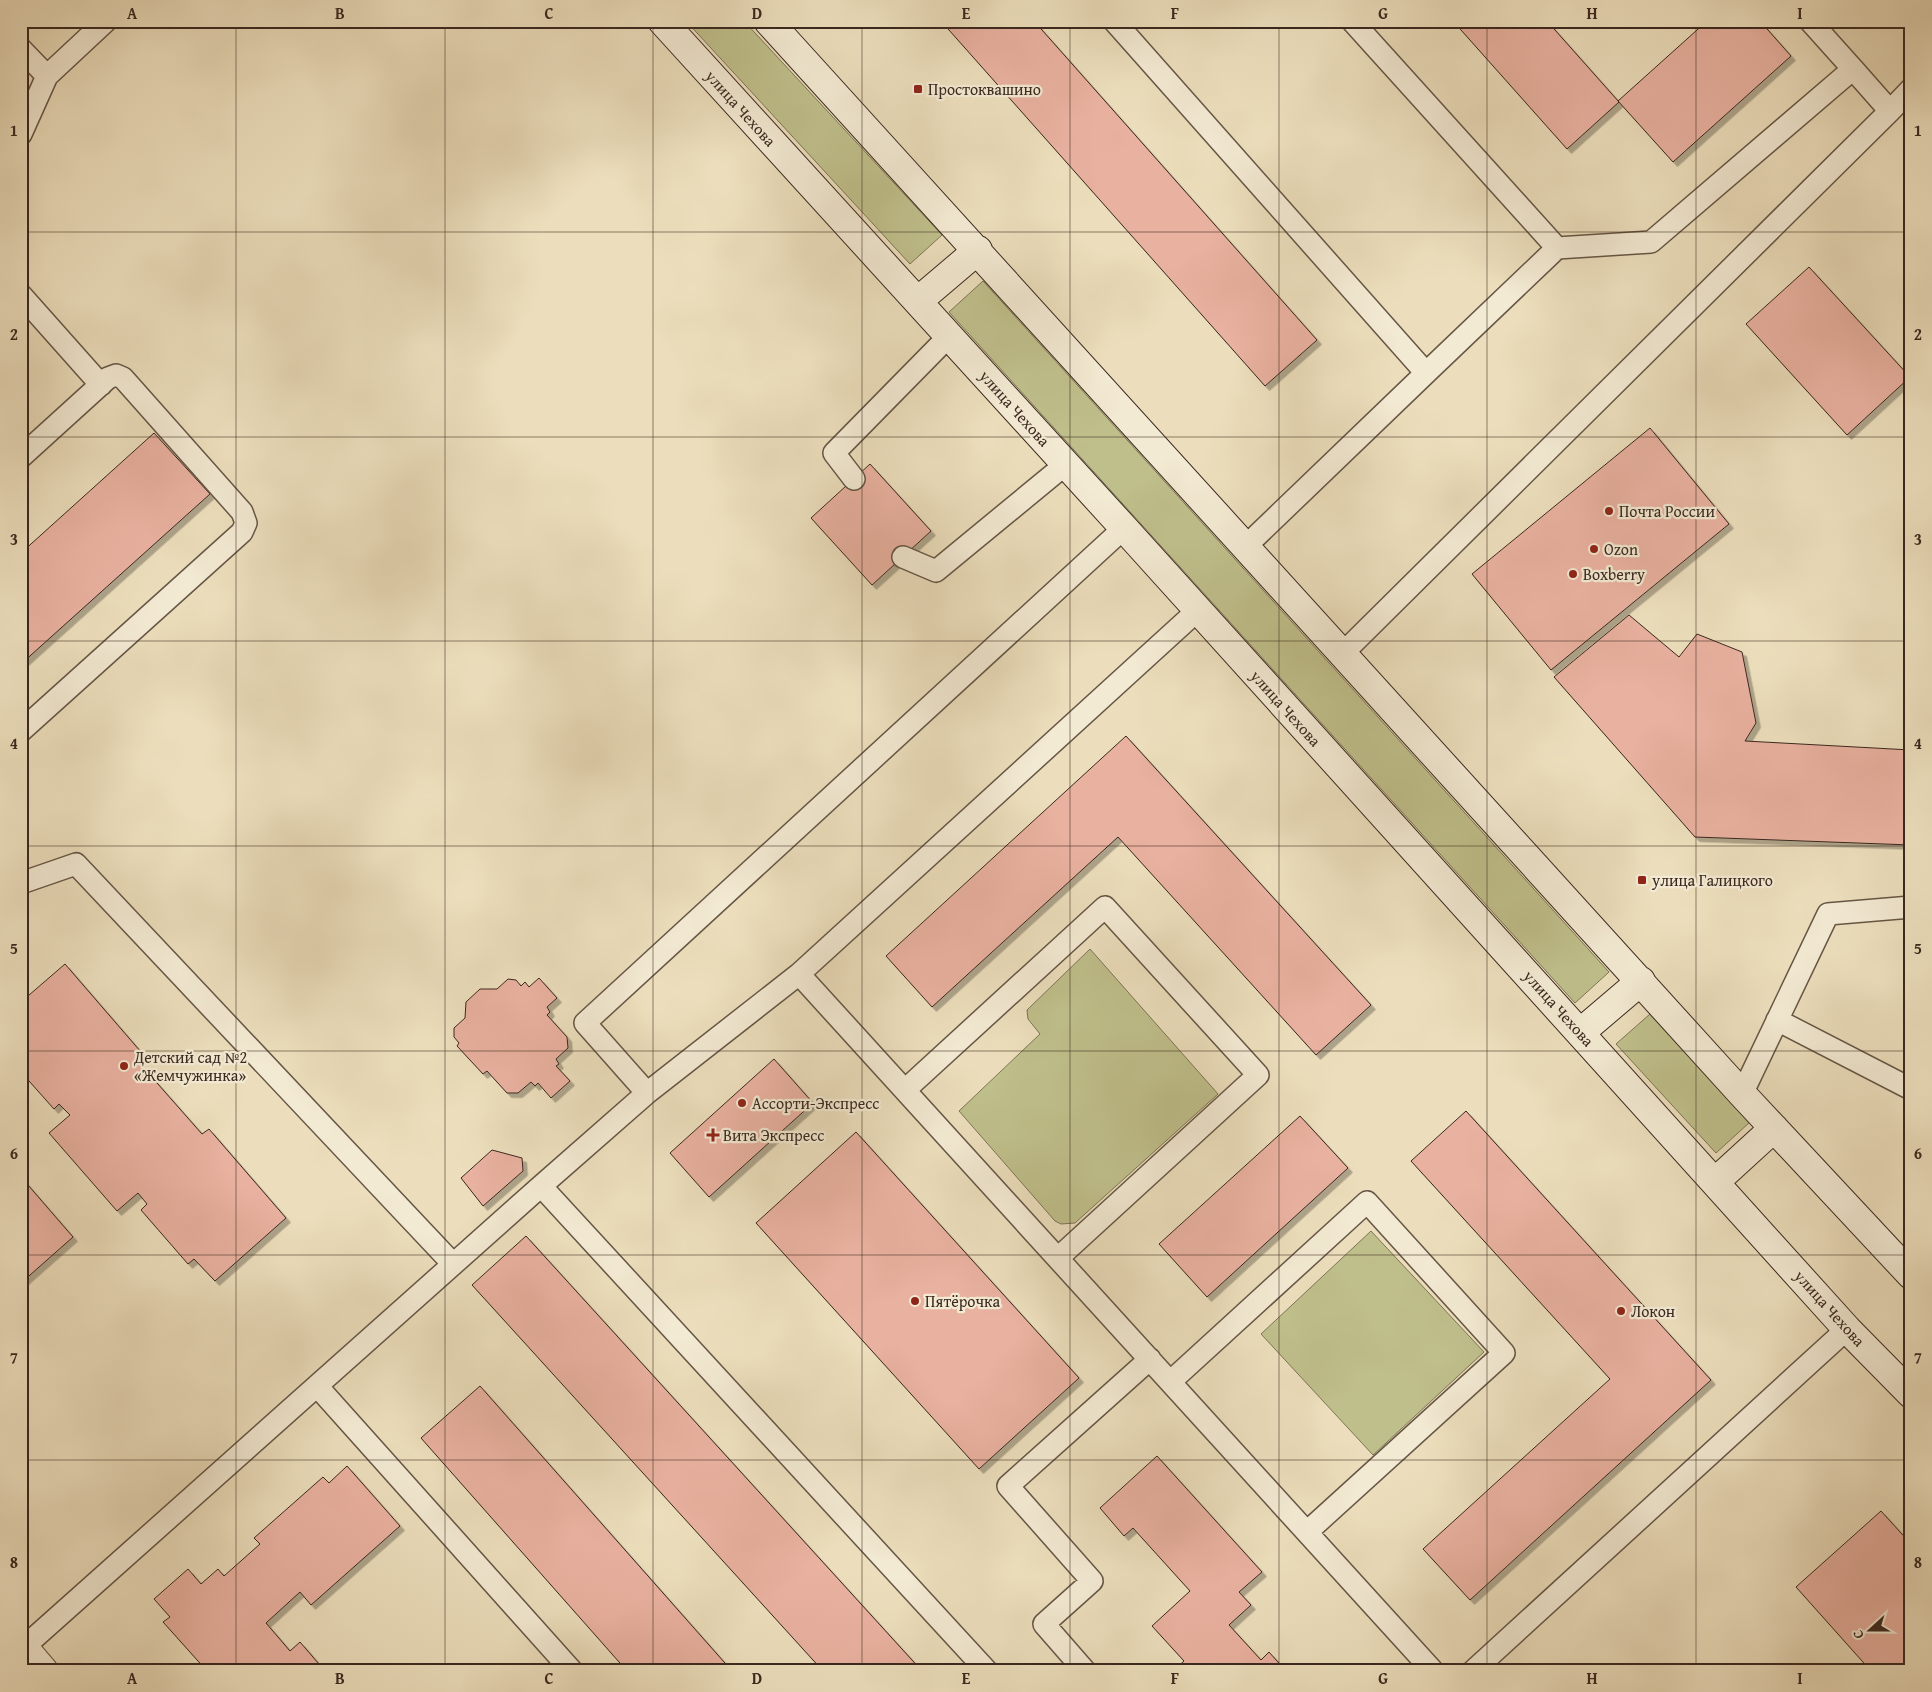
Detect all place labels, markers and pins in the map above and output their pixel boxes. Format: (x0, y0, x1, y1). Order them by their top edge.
place label: Простоквашино (928, 77, 1041, 101)
marker: Простоквашино (912, 83, 924, 95)
place label: Почта России (1619, 499, 1715, 523)
marker: Почта России (1603, 505, 1615, 517)
place label: Ozon (1604, 537, 1638, 561)
marker: Ozon (1588, 543, 1600, 555)
place label: Boxberry (1583, 562, 1645, 586)
marker: Boxberry (1567, 568, 1579, 580)
place label: улица Галицкого (1651, 868, 1773, 892)
marker: улица Галицкого (1636, 874, 1648, 886)
place label: Детский сад №2 «Жемчужинка» (133, 1045, 247, 1087)
marker: Детский сад №2 «Жемчужинка» (118, 1060, 130, 1072)
place label: Ассорти-Экспресс (752, 1091, 879, 1115)
marker: Ассорти-Экспресс (736, 1097, 748, 1109)
place label: Вита Экспресс (723, 1123, 824, 1147)
marker: Вита Экспресс (707, 1129, 719, 1141)
place label: Пятёрочка (925, 1289, 1000, 1313)
marker: Пятёрочка (909, 1295, 921, 1307)
place label: Локон (1631, 1299, 1675, 1323)
marker: Локон (1615, 1305, 1627, 1317)

